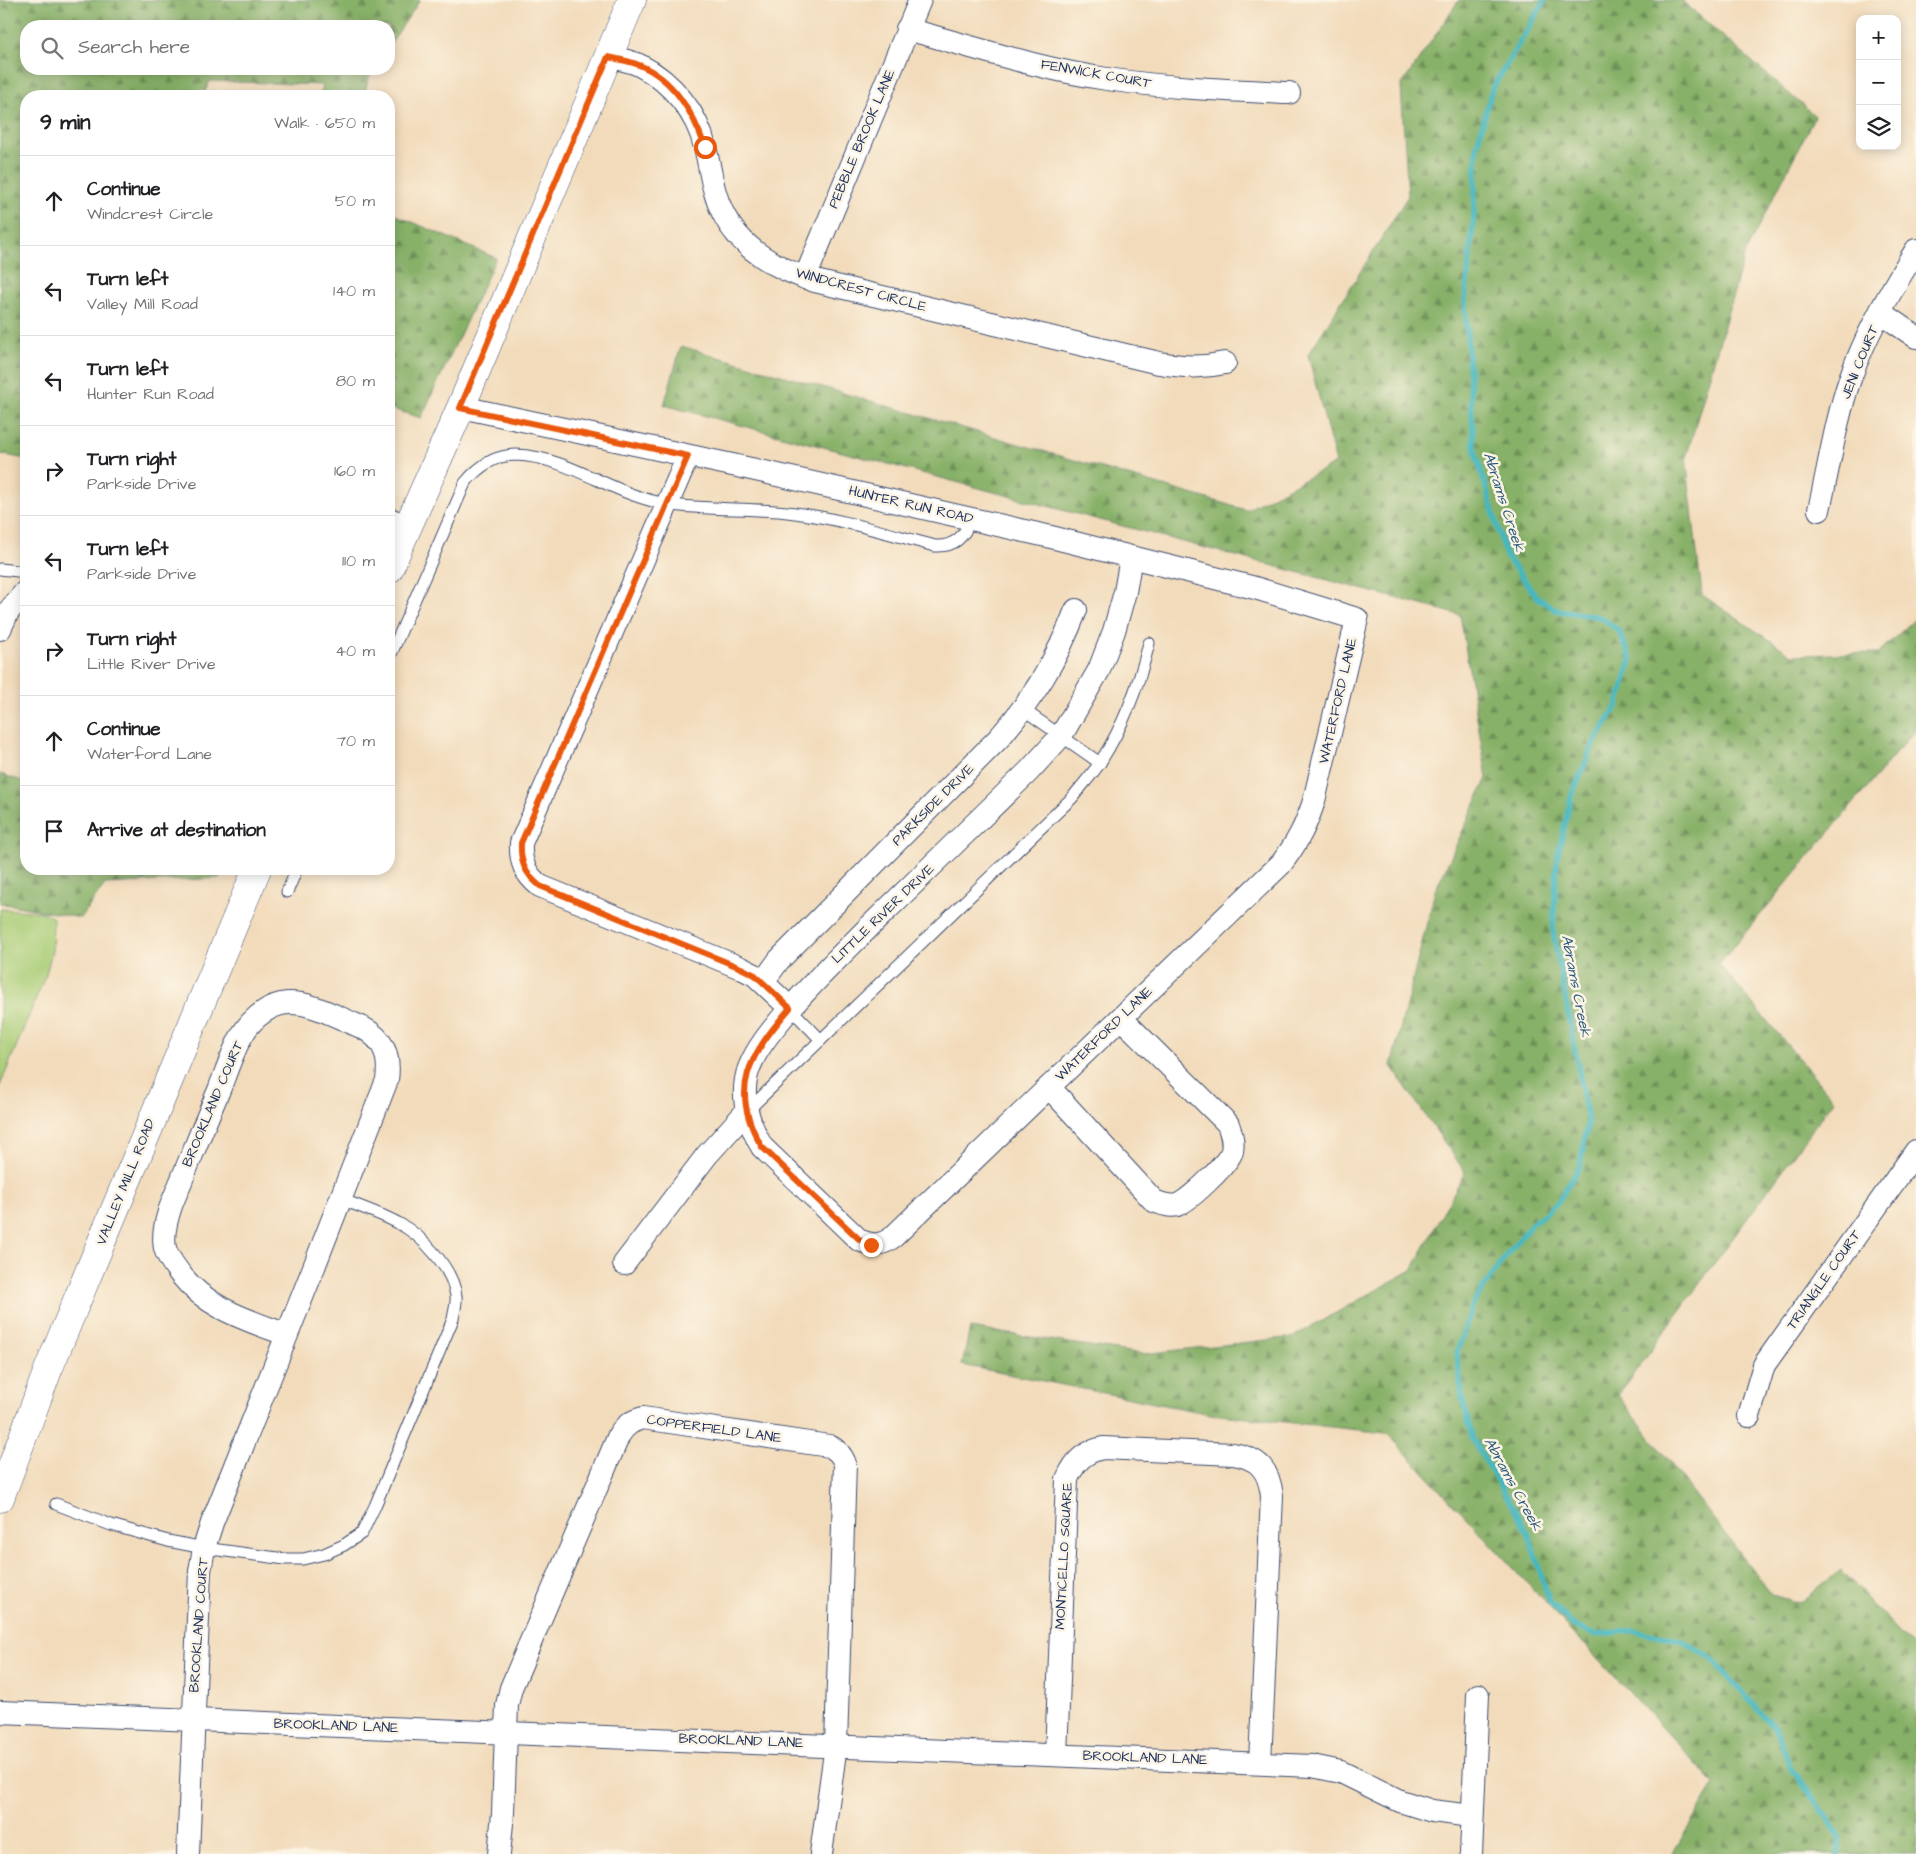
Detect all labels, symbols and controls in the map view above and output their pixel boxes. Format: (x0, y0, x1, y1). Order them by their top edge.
map controls (1856, 15, 1901, 150)
button: + (1856, 15, 1901, 60)
search box (20, 20, 395, 75)
icon: search (38, 34, 66, 62)
text: Search here (78, 34, 190, 61)
street label: FENWICK COURT (1039, 54, 1153, 94)
button: − (1856, 60, 1901, 105)
street label: PEBBLE BROOK LANE (824, 66, 901, 212)
button: layers (1856, 105, 1901, 150)
text: 9 min (40, 108, 90, 137)
text: Walk · 650 m (274, 112, 375, 134)
route start (694, 136, 717, 159)
text: Continue (87, 176, 161, 203)
icon: ahead (40, 187, 68, 215)
text: 50 m (335, 190, 375, 212)
text: Windcrest Circle (87, 203, 213, 225)
street label: WINDCREST CIRCLE (793, 263, 929, 317)
text: Turn left (87, 266, 168, 293)
icon: left (40, 277, 68, 305)
text: 140 m (333, 280, 375, 302)
text: Valley Mill Road (87, 293, 198, 315)
street label: JENI COURT (1836, 322, 1884, 402)
text: Turn left (87, 356, 168, 383)
icon: left (40, 367, 68, 395)
text: 80 m (336, 370, 375, 392)
text: Hunter Run Road (87, 383, 214, 405)
text: Turn right (87, 446, 176, 473)
water label: Abrams Creek (1478, 450, 1530, 555)
icon: right (40, 457, 68, 485)
text: 160 m (334, 460, 375, 482)
text: Parkside Drive (87, 473, 196, 495)
street label: HUNTER RUN ROAD (847, 481, 975, 529)
text: Turn left (87, 536, 168, 563)
icon: left (40, 547, 68, 575)
text: 110 m (342, 550, 375, 572)
text: Parkside Drive (87, 563, 196, 585)
text: Turn right (87, 626, 176, 653)
street label: WATERFORD LANE (1314, 635, 1362, 766)
icon: right (40, 637, 68, 665)
text: 40 m (335, 640, 375, 662)
text: Little River Drive (87, 653, 216, 675)
text: Continue (87, 716, 161, 743)
icon: ahead (40, 727, 68, 755)
text: 70 m (336, 730, 375, 752)
text: Waterford Lane (87, 743, 212, 765)
street label: PARKSIDE DRIVE (888, 759, 979, 850)
icon: arrive (40, 817, 68, 845)
text: Arrive at destination (87, 817, 266, 844)
street label: LITTLE RIVER DRIVE (827, 859, 939, 968)
water label: Abrams Creek (1556, 933, 1596, 1040)
street label: WATERFORD LANE (1051, 982, 1158, 1086)
street label: BROOKLAND COURT (177, 1038, 249, 1170)
street label: VALLEY MILL ROAD (92, 1116, 160, 1248)
street label: TRIANGLE COURT (1782, 1226, 1866, 1334)
route end (860, 1234, 883, 1257)
street label: COPPERFIELD LANE (645, 1410, 783, 1448)
water label: Abrams Creek (1479, 1434, 1548, 1535)
street label: MONTICELLO SQUARE (1050, 1481, 1078, 1630)
street label: BROOKLAND COURT (184, 1557, 214, 1693)
street label: BROOKLAND LANE (273, 1714, 400, 1738)
street label: BROOKLAND LANE (678, 1729, 805, 1753)
street label: BROOKLAND LANE (1082, 1746, 1209, 1770)

